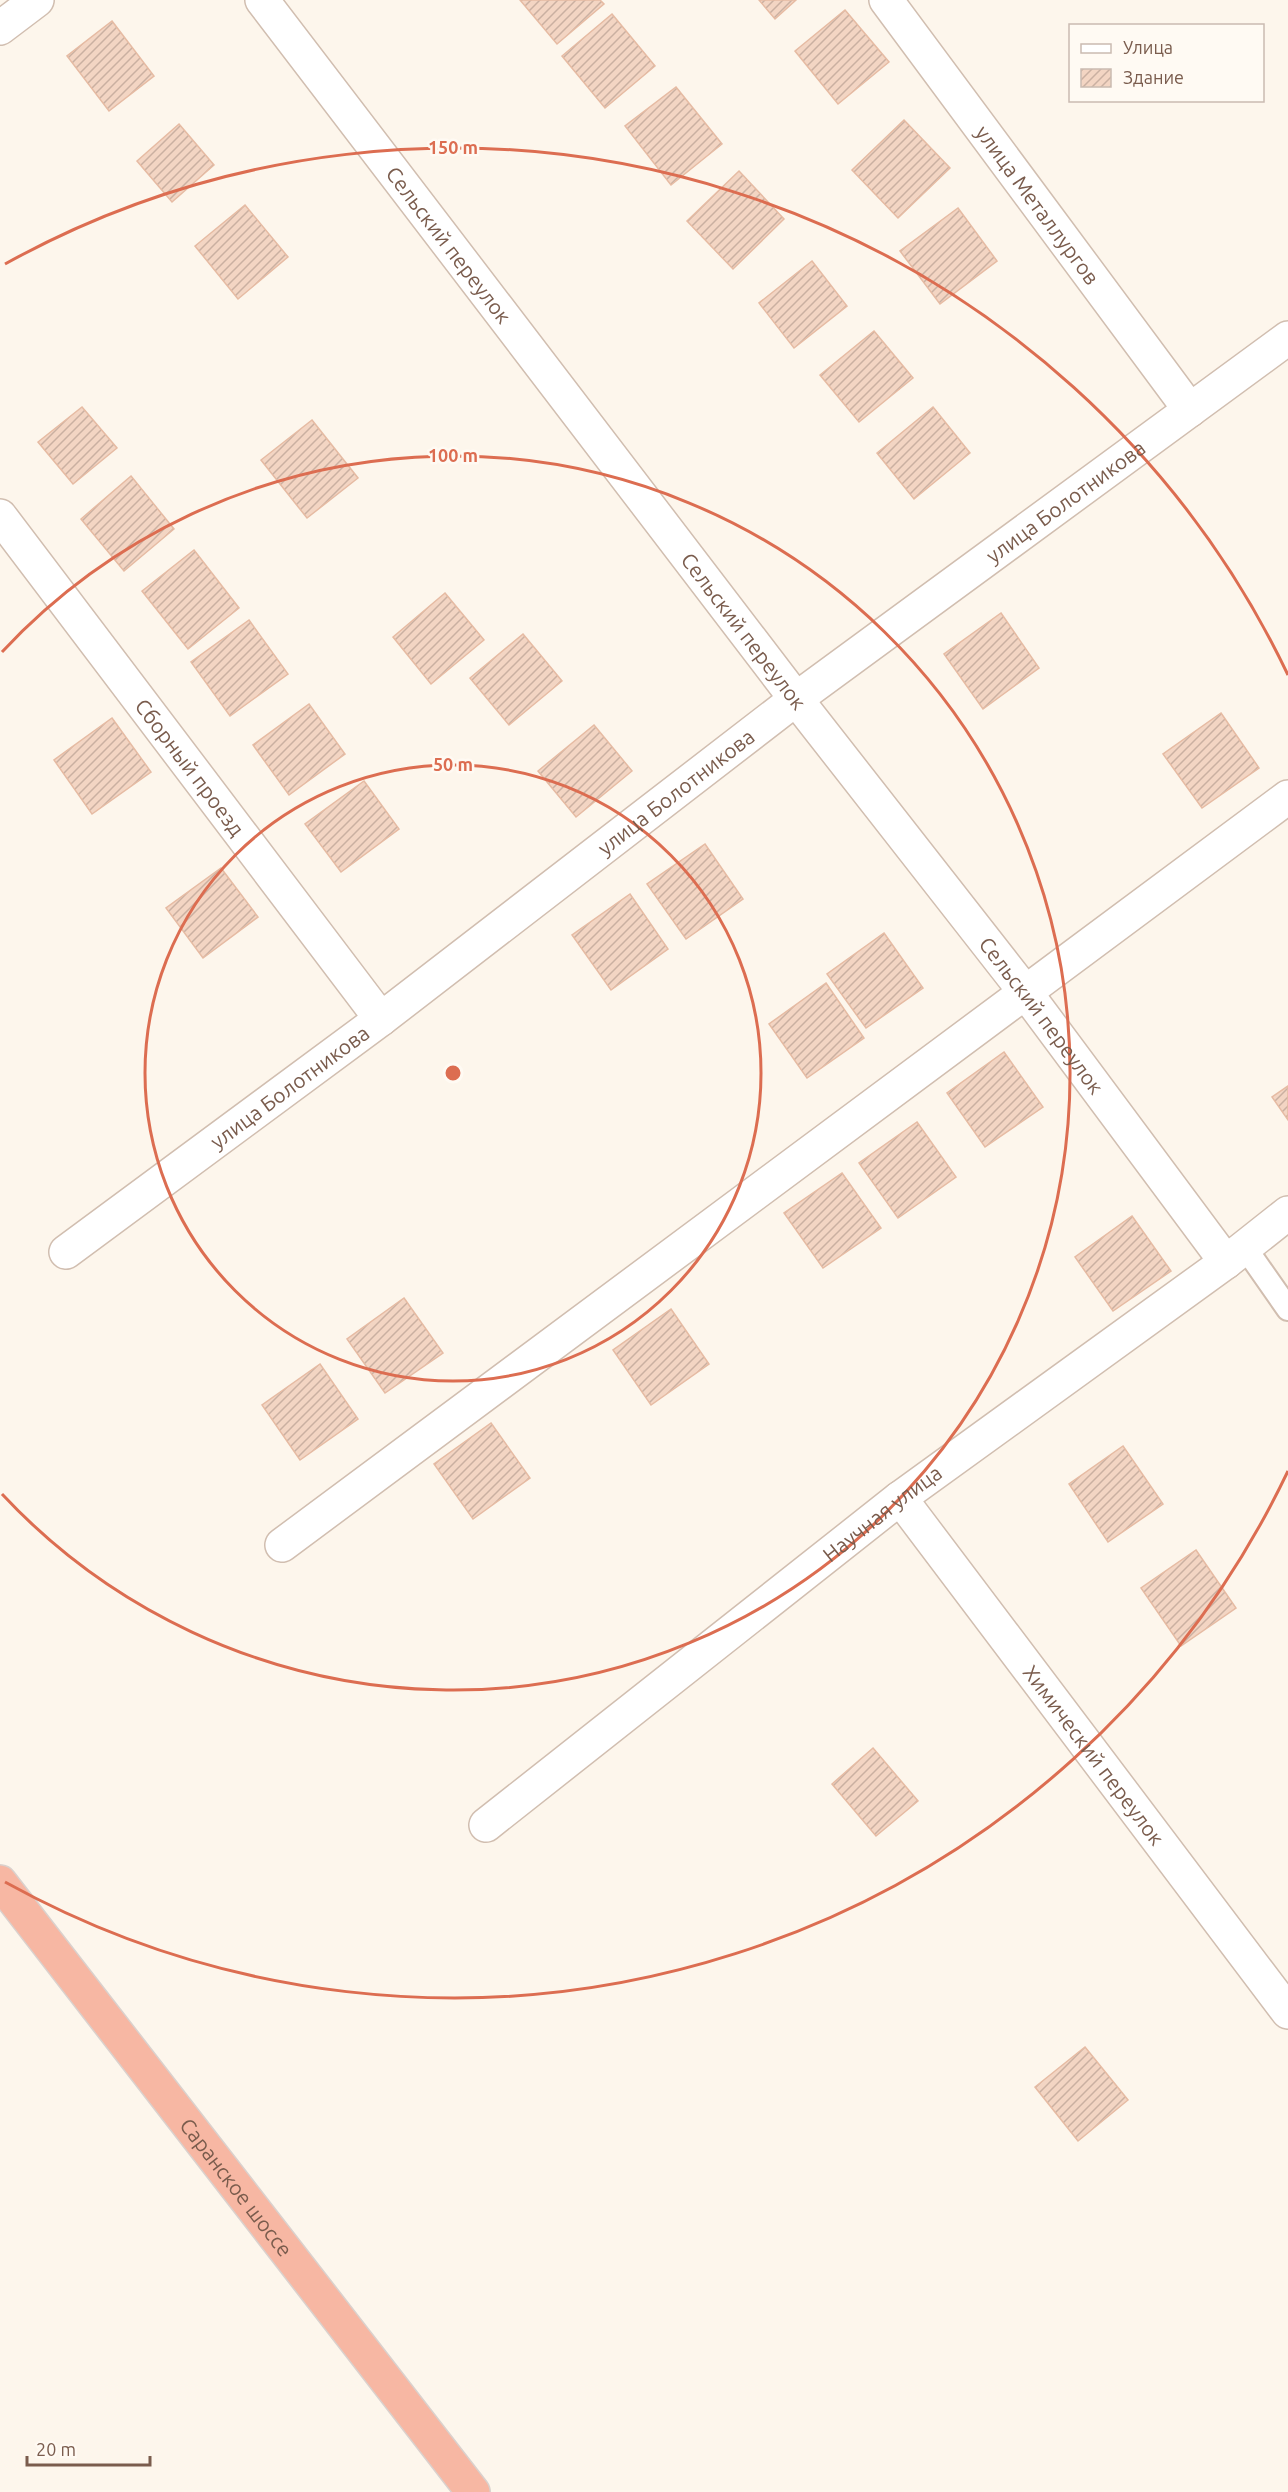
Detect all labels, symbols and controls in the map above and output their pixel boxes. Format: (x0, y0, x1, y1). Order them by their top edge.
legend (1069, 24, 1264, 102)
text: Улица (1123, 37, 1173, 57)
text: Здание (1123, 67, 1184, 87)
street label: улица Металлургов (971, 121, 1105, 289)
text: 150 m (428, 137, 478, 157)
street label: Сельский переулок (382, 162, 516, 328)
street label: улица Болотникова (981, 435, 1150, 568)
text: 100 m (428, 445, 478, 465)
street label: Сельский переулок (677, 548, 812, 714)
street label: Сборный проезд (131, 694, 250, 840)
street label: улица Болотникова (593, 724, 759, 860)
text: 50 m (433, 754, 473, 774)
street label: Сельский переулок (974, 932, 1109, 1099)
street label: улица Болотникова (205, 1020, 374, 1153)
centre of rings (443, 1063, 463, 1083)
street label: Научная улица (818, 1460, 946, 1566)
street label: Химический переулок (1019, 1660, 1170, 1850)
street label: Саранское шоссе (175, 2113, 298, 2261)
scale bar (27, 2429, 150, 2467)
text: 20 m (36, 2439, 76, 2459)

